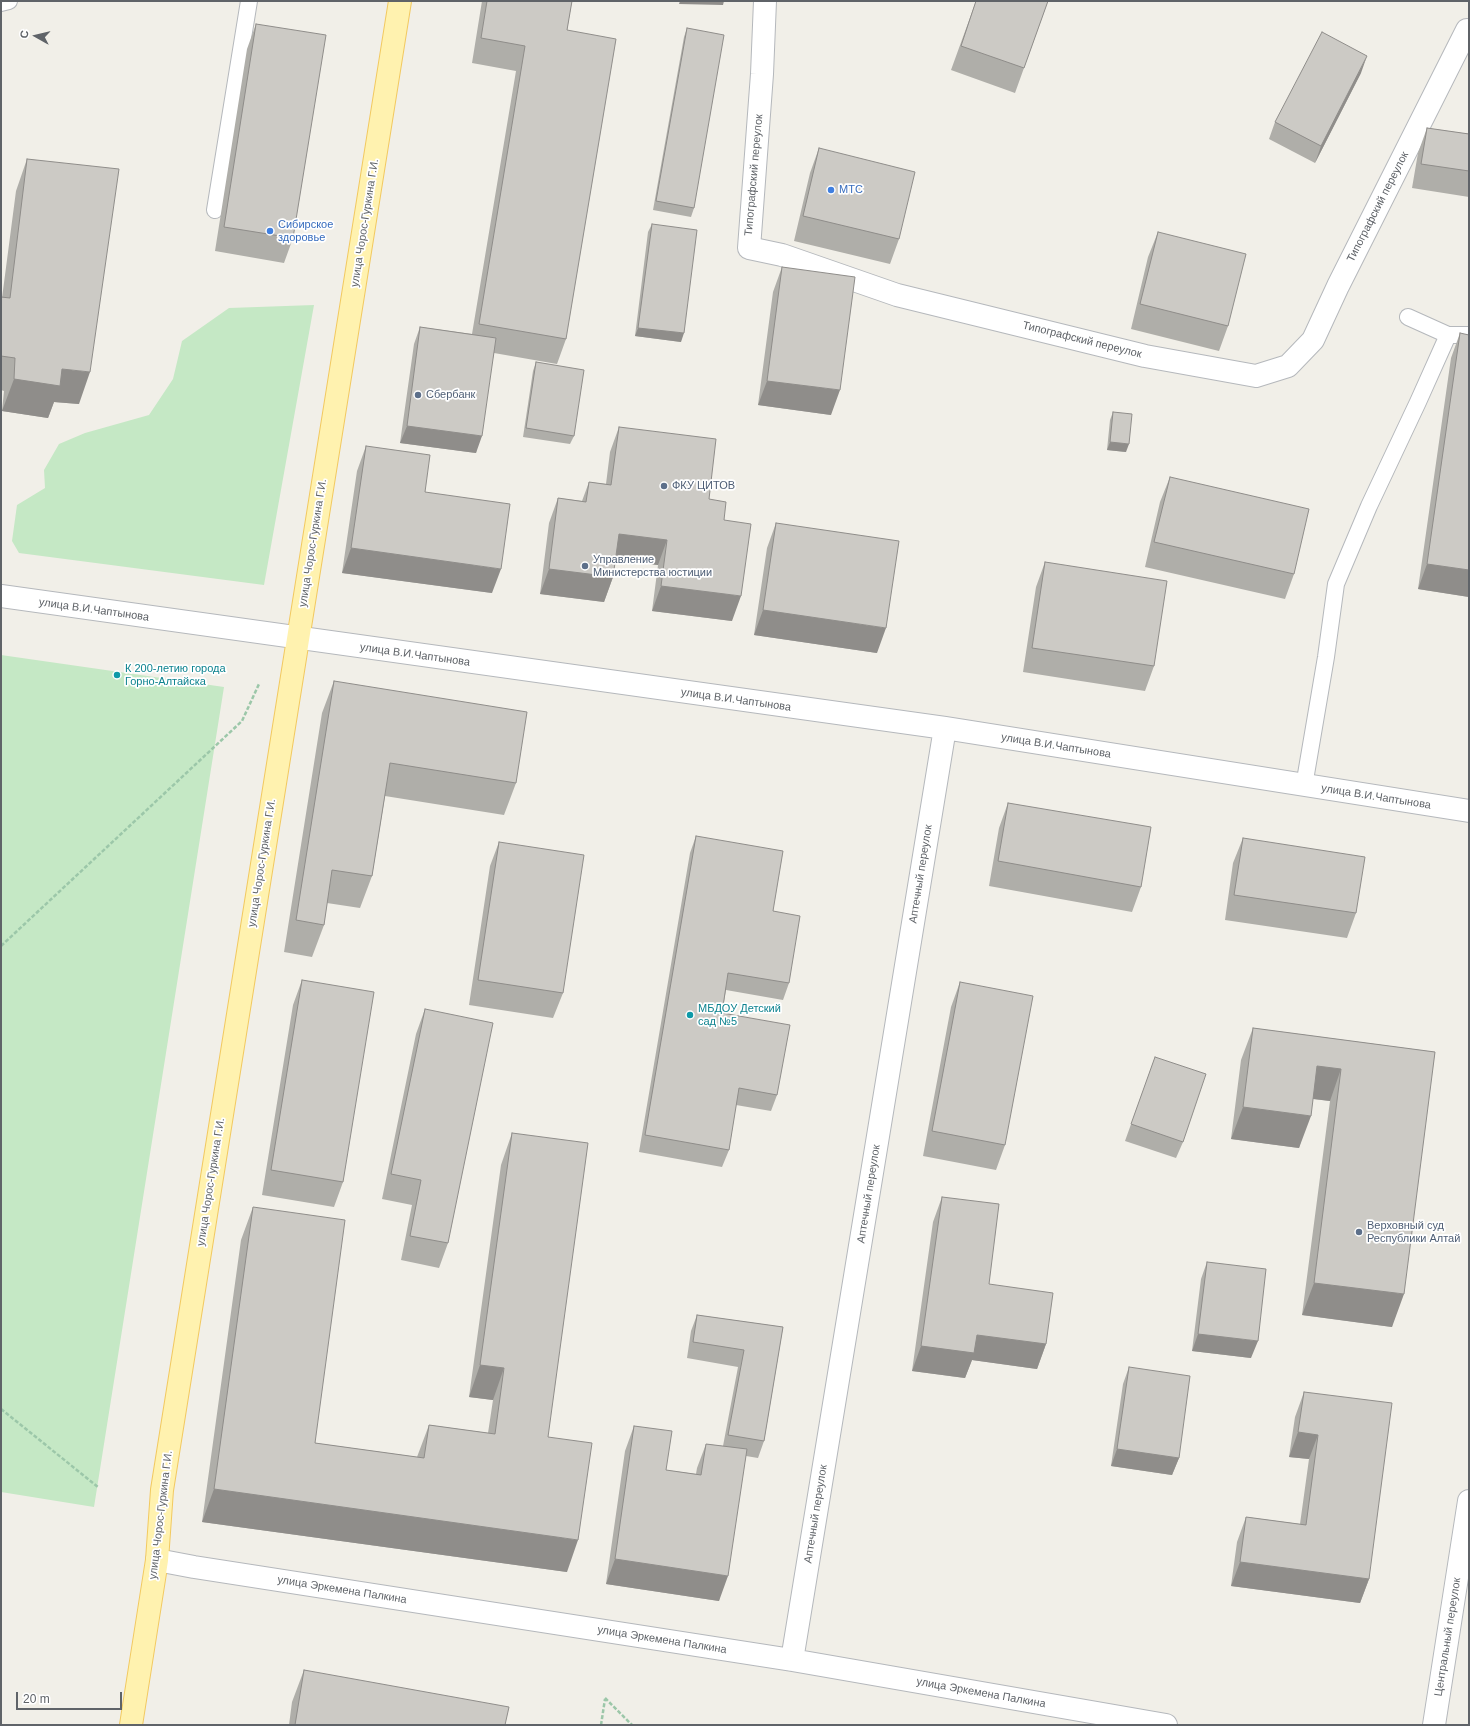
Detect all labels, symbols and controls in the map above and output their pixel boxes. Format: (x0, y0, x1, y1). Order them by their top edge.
north arrow (16, 16, 56, 56)
text: С (18, 30, 31, 39)
street label: Типографский переулок (742, 113, 766, 237)
street label: Типографский переулок (1344, 150, 1412, 264)
street label: улица Чорос-Гуркина Г.И. (348, 158, 382, 288)
place label: МТС (839, 183, 863, 197)
marker: МТС (826, 185, 836, 195)
place label: Сибирское здоровье (278, 218, 333, 244)
marker: Сибирское здоровье (265, 226, 275, 236)
street label: Типографский переулок (1021, 319, 1143, 361)
place label: Сбербанк (426, 388, 475, 402)
marker: Сбербанк (413, 390, 423, 400)
street label: улица Чорос-Гуркина Г.И. (296, 478, 330, 608)
place label: ФКУ ЦИТОВ (672, 479, 735, 493)
marker: ФКУ ЦИТОВ (659, 481, 669, 491)
place label: Управление Министерства юстиции (593, 553, 712, 579)
marker: Управление Министерства юстиции (580, 561, 590, 571)
street label: улица В.И.Чаптынова (38, 596, 150, 624)
street label: улица В.И.Чаптынова (359, 641, 471, 669)
place label: К 200-летию города Горно-Алтайска (125, 662, 226, 688)
marker: К 200-летию города Горно-Алтайска (112, 670, 122, 680)
street label: улица В.И.Чаптынова (680, 686, 792, 714)
street label: улица В.И.Чаптынова (1000, 731, 1112, 761)
street label: улица В.И.Чаптынова (1320, 782, 1432, 812)
street label: улица Чорос-Гуркина Г.И. (245, 798, 279, 928)
street label: Аптечный переулок (907, 824, 935, 924)
place label: МБДОУ Детский сад №5 (698, 1002, 781, 1028)
marker: МБДОУ Детский сад №5 (685, 1010, 695, 1020)
street label: улица Чорос-Гуркина Г.И. (194, 1117, 228, 1247)
street label: Аптечный переулок (855, 1144, 883, 1244)
place label: Верховный суд Республики Алтай (1367, 1219, 1460, 1245)
marker: Верховный суд Республики Алтай (1354, 1227, 1364, 1237)
street label: улица Чорос-Гуркина Г.И. (147, 1450, 175, 1580)
street label: Аптечный переулок (802, 1464, 830, 1564)
street label: улица Эркемена Палкина (276, 1573, 408, 1607)
street label: Центральный переулок (1432, 1577, 1464, 1697)
street label: улица Эркемена Палкина (596, 1623, 728, 1657)
street label: улица Эркемена Палкина (915, 1675, 1047, 1711)
scale bar (18, 1684, 124, 1710)
text: 20 m (23, 1692, 50, 1706)

